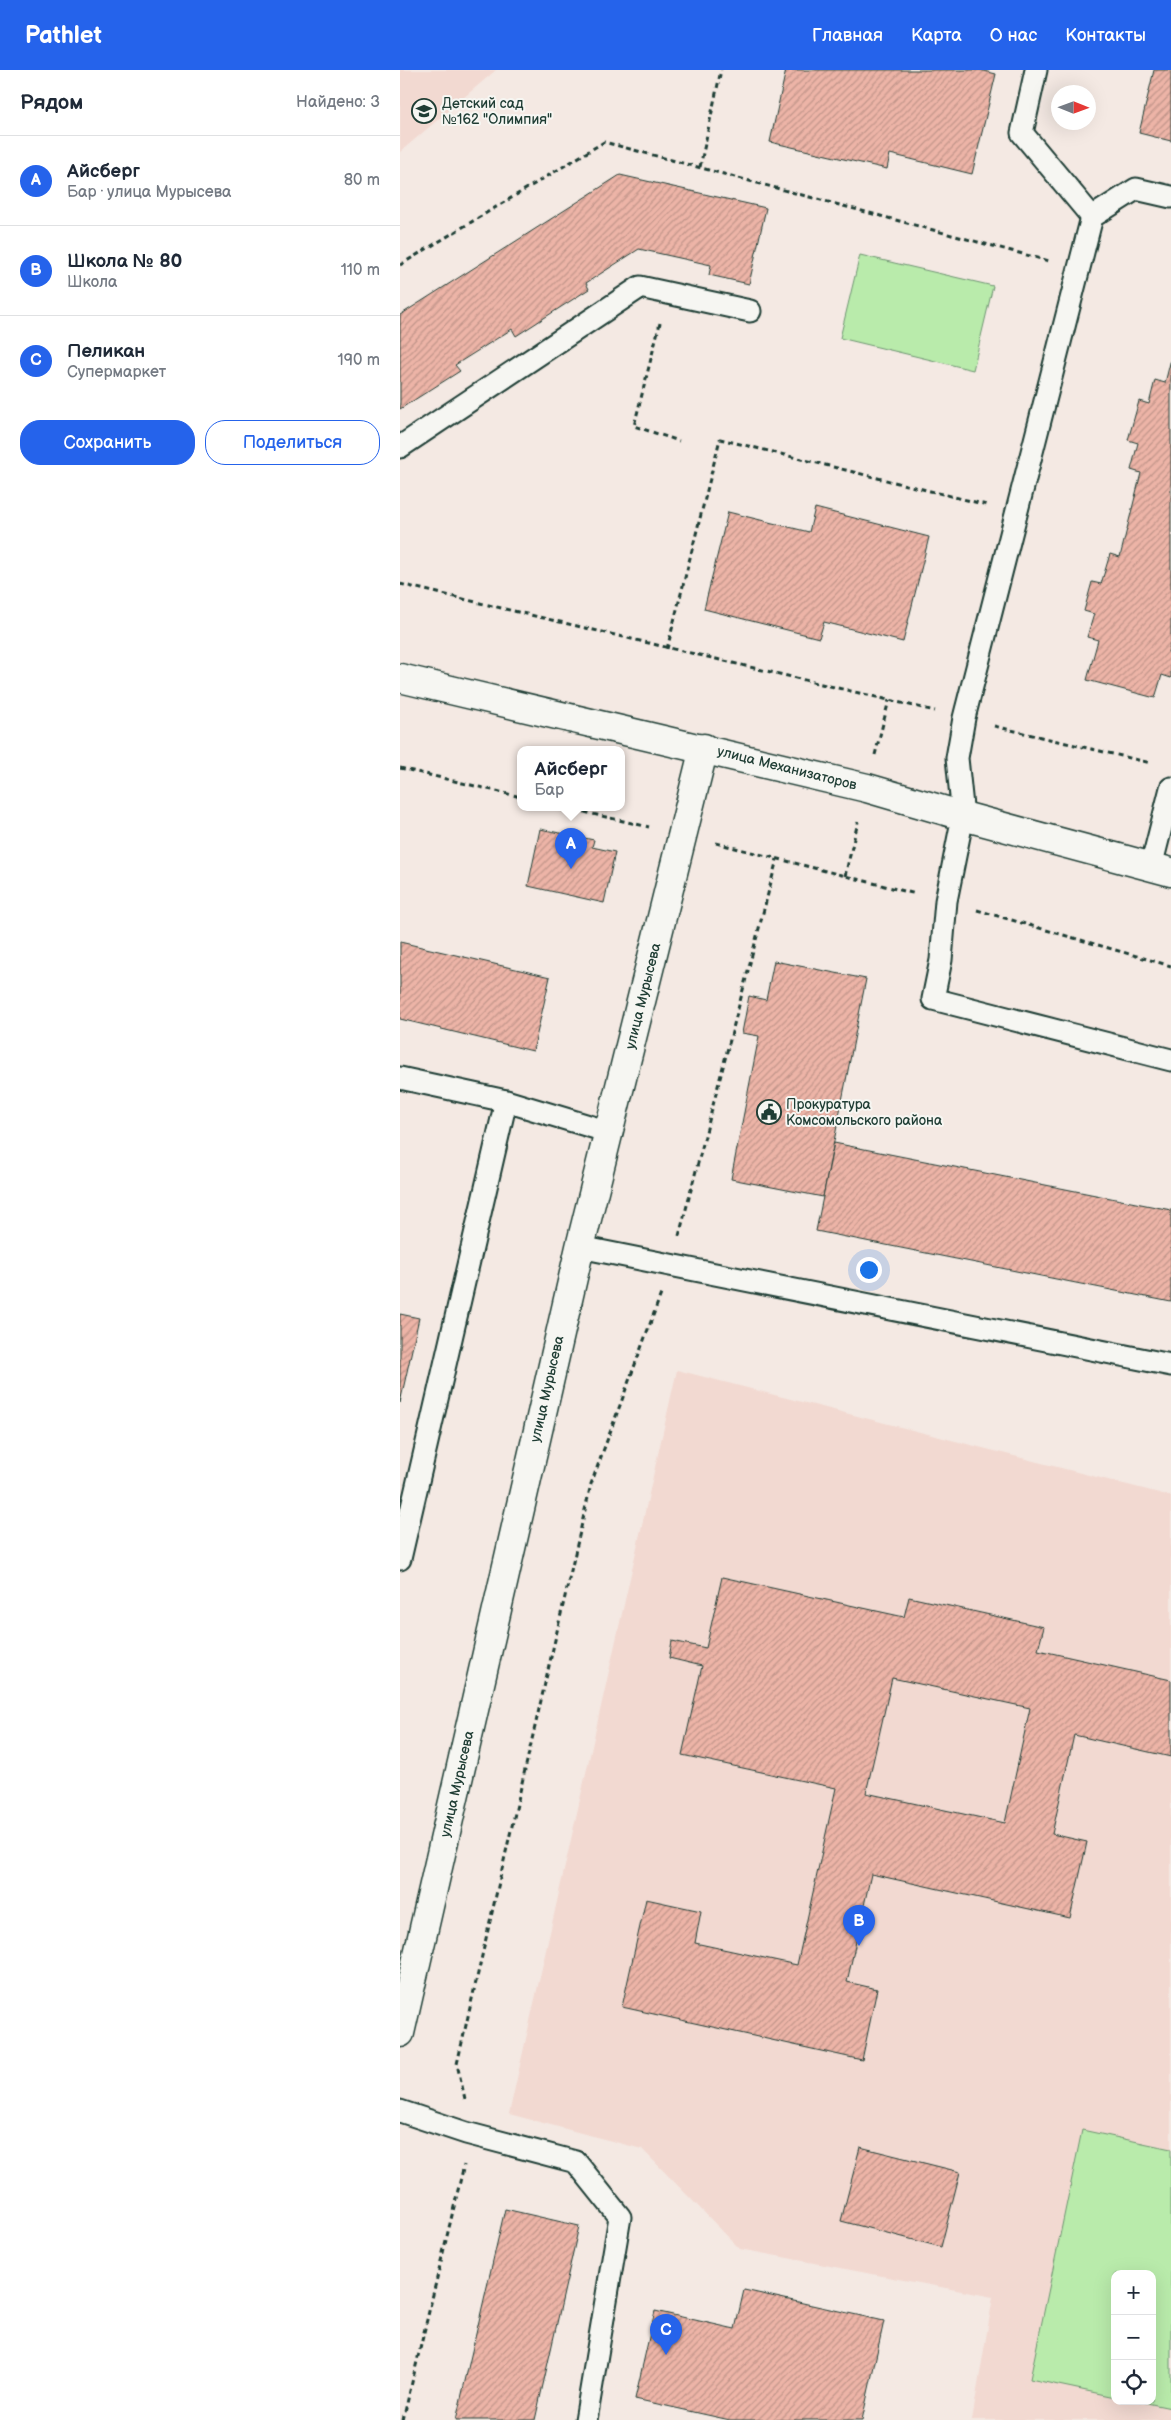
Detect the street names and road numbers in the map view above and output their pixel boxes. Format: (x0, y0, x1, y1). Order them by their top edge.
street label: улица Механизаторов (715, 742, 859, 794)
street label: улица Мурысева (622, 940, 665, 1051)
street label: улица Мурысева (526, 1333, 568, 1444)
street label: улица Мурысева (436, 1728, 478, 1839)

